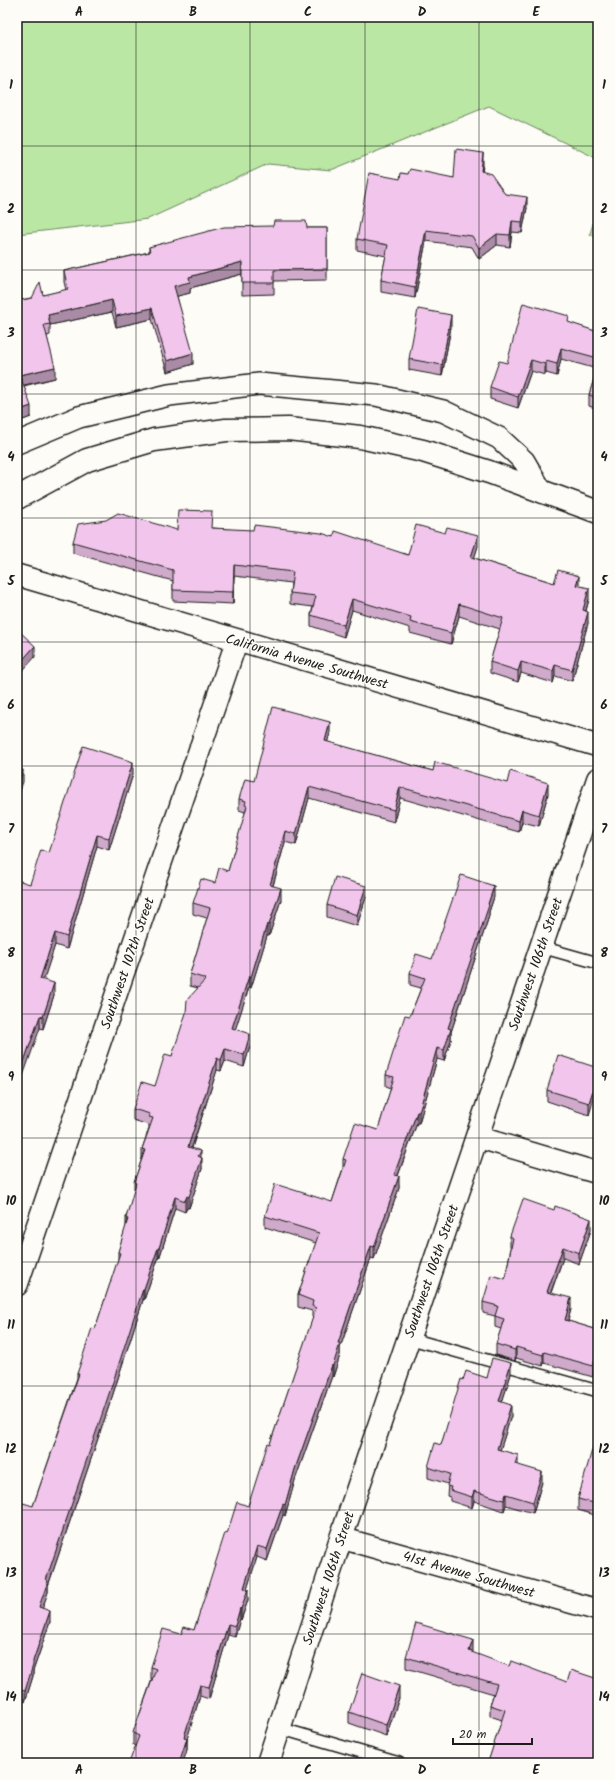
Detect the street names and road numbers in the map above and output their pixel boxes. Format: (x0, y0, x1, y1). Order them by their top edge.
street label: California Avenue Southwest (223, 628, 391, 696)
street label: Southwest 107th Street (95, 894, 161, 1032)
street label: Southwest 106th Street (503, 894, 569, 1034)
street label: Southwest 106th Street (399, 1201, 465, 1341)
street label: Southwest 106th Street (297, 1508, 361, 1648)
street label: 41st Avenue Southwest (400, 1546, 538, 1605)

